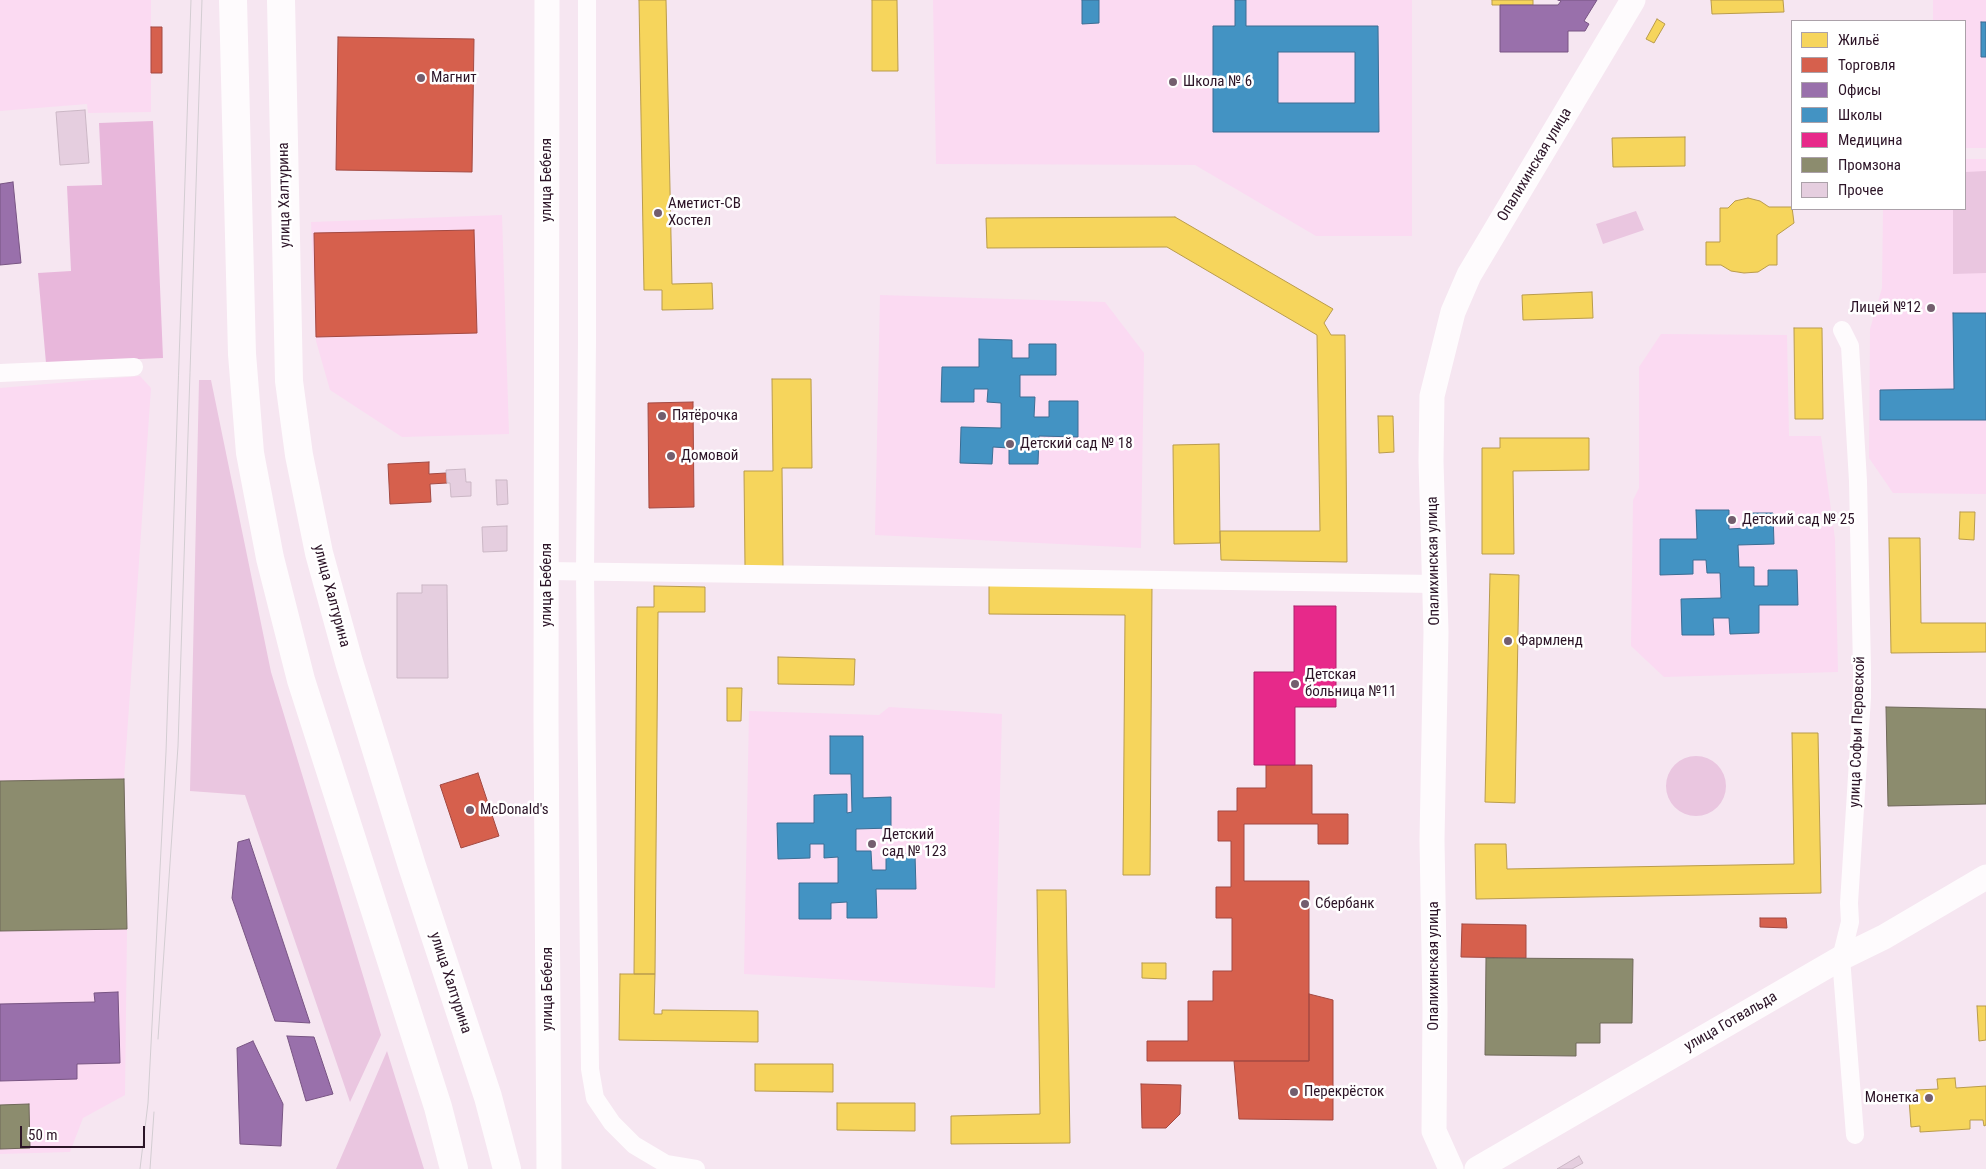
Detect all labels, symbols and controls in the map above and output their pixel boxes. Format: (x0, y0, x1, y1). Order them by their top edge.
legend (1791, 20, 1966, 210)
text: Жильё (1838, 31, 1879, 49)
text: Торговля (1838, 56, 1895, 74)
place label: Магнит (431, 69, 477, 87)
marker: Магнит (415, 72, 427, 84)
place label: Школа № 6 (1183, 73, 1252, 91)
marker: Школа № 6 (1167, 76, 1179, 88)
text: Офисы (1838, 81, 1881, 99)
street label: Опалихинская улица (1494, 105, 1576, 225)
text: Школы (1838, 106, 1883, 124)
text: Медицина (1838, 131, 1902, 149)
street label: улица Бебеля (538, 138, 556, 222)
street label: улица Халтурина (275, 142, 295, 248)
text: Промзона (1838, 156, 1901, 174)
text: Прочее (1838, 181, 1884, 199)
place label: Аметист-СВ Хостел (668, 195, 741, 230)
marker: Аметист-СВ Хостел (652, 207, 664, 219)
place label: Лицей №12 (1850, 299, 1921, 317)
marker: Лицей №12 (1925, 302, 1937, 314)
place label: Пятёрочка (672, 407, 738, 425)
marker: Пятёрочка (656, 410, 668, 422)
place label: Детский сад № 18 (1020, 435, 1133, 453)
marker: Детский сад № 18 (1004, 438, 1016, 450)
place label: Домовой (681, 447, 738, 465)
marker: Домовой (665, 450, 677, 462)
street label: Опалихинская улица (1424, 496, 1444, 626)
place label: Детский сад № 25 (1742, 511, 1855, 529)
marker: Детский сад № 25 (1726, 514, 1738, 526)
street label: улица Халтурина (309, 543, 353, 649)
street label: улица Бебеля (538, 543, 556, 627)
place label: Фармленд (1518, 632, 1583, 650)
marker: Фармленд (1502, 635, 1514, 647)
street label: улица Софьи Перовской (1846, 656, 1870, 808)
place label: Детская больница №11 (1305, 666, 1396, 701)
marker: Детская больница №11 (1289, 678, 1301, 690)
place label: McDonald's (480, 801, 549, 819)
marker: McDonald's (464, 804, 476, 816)
place label: Детский сад № 123 (882, 826, 947, 861)
marker: Детский сад № 123 (866, 838, 878, 850)
place label: Сбербанк (1315, 895, 1375, 913)
marker: Сбербанк (1299, 898, 1311, 910)
street label: Опалихинская улица (1425, 901, 1443, 1031)
street label: улица Халтурина (425, 930, 475, 1036)
street label: улица Бебеля (539, 947, 557, 1031)
street label: улица Готвальда (1681, 988, 1781, 1056)
place label: Перекрёсток (1304, 1083, 1384, 1101)
marker: Перекрёсток (1288, 1086, 1300, 1098)
place label: Монетка (1865, 1089, 1919, 1107)
marker: Монетка (1923, 1092, 1935, 1104)
scale bar (22, 1116, 148, 1148)
text: 50 m (28, 1126, 58, 1144)

